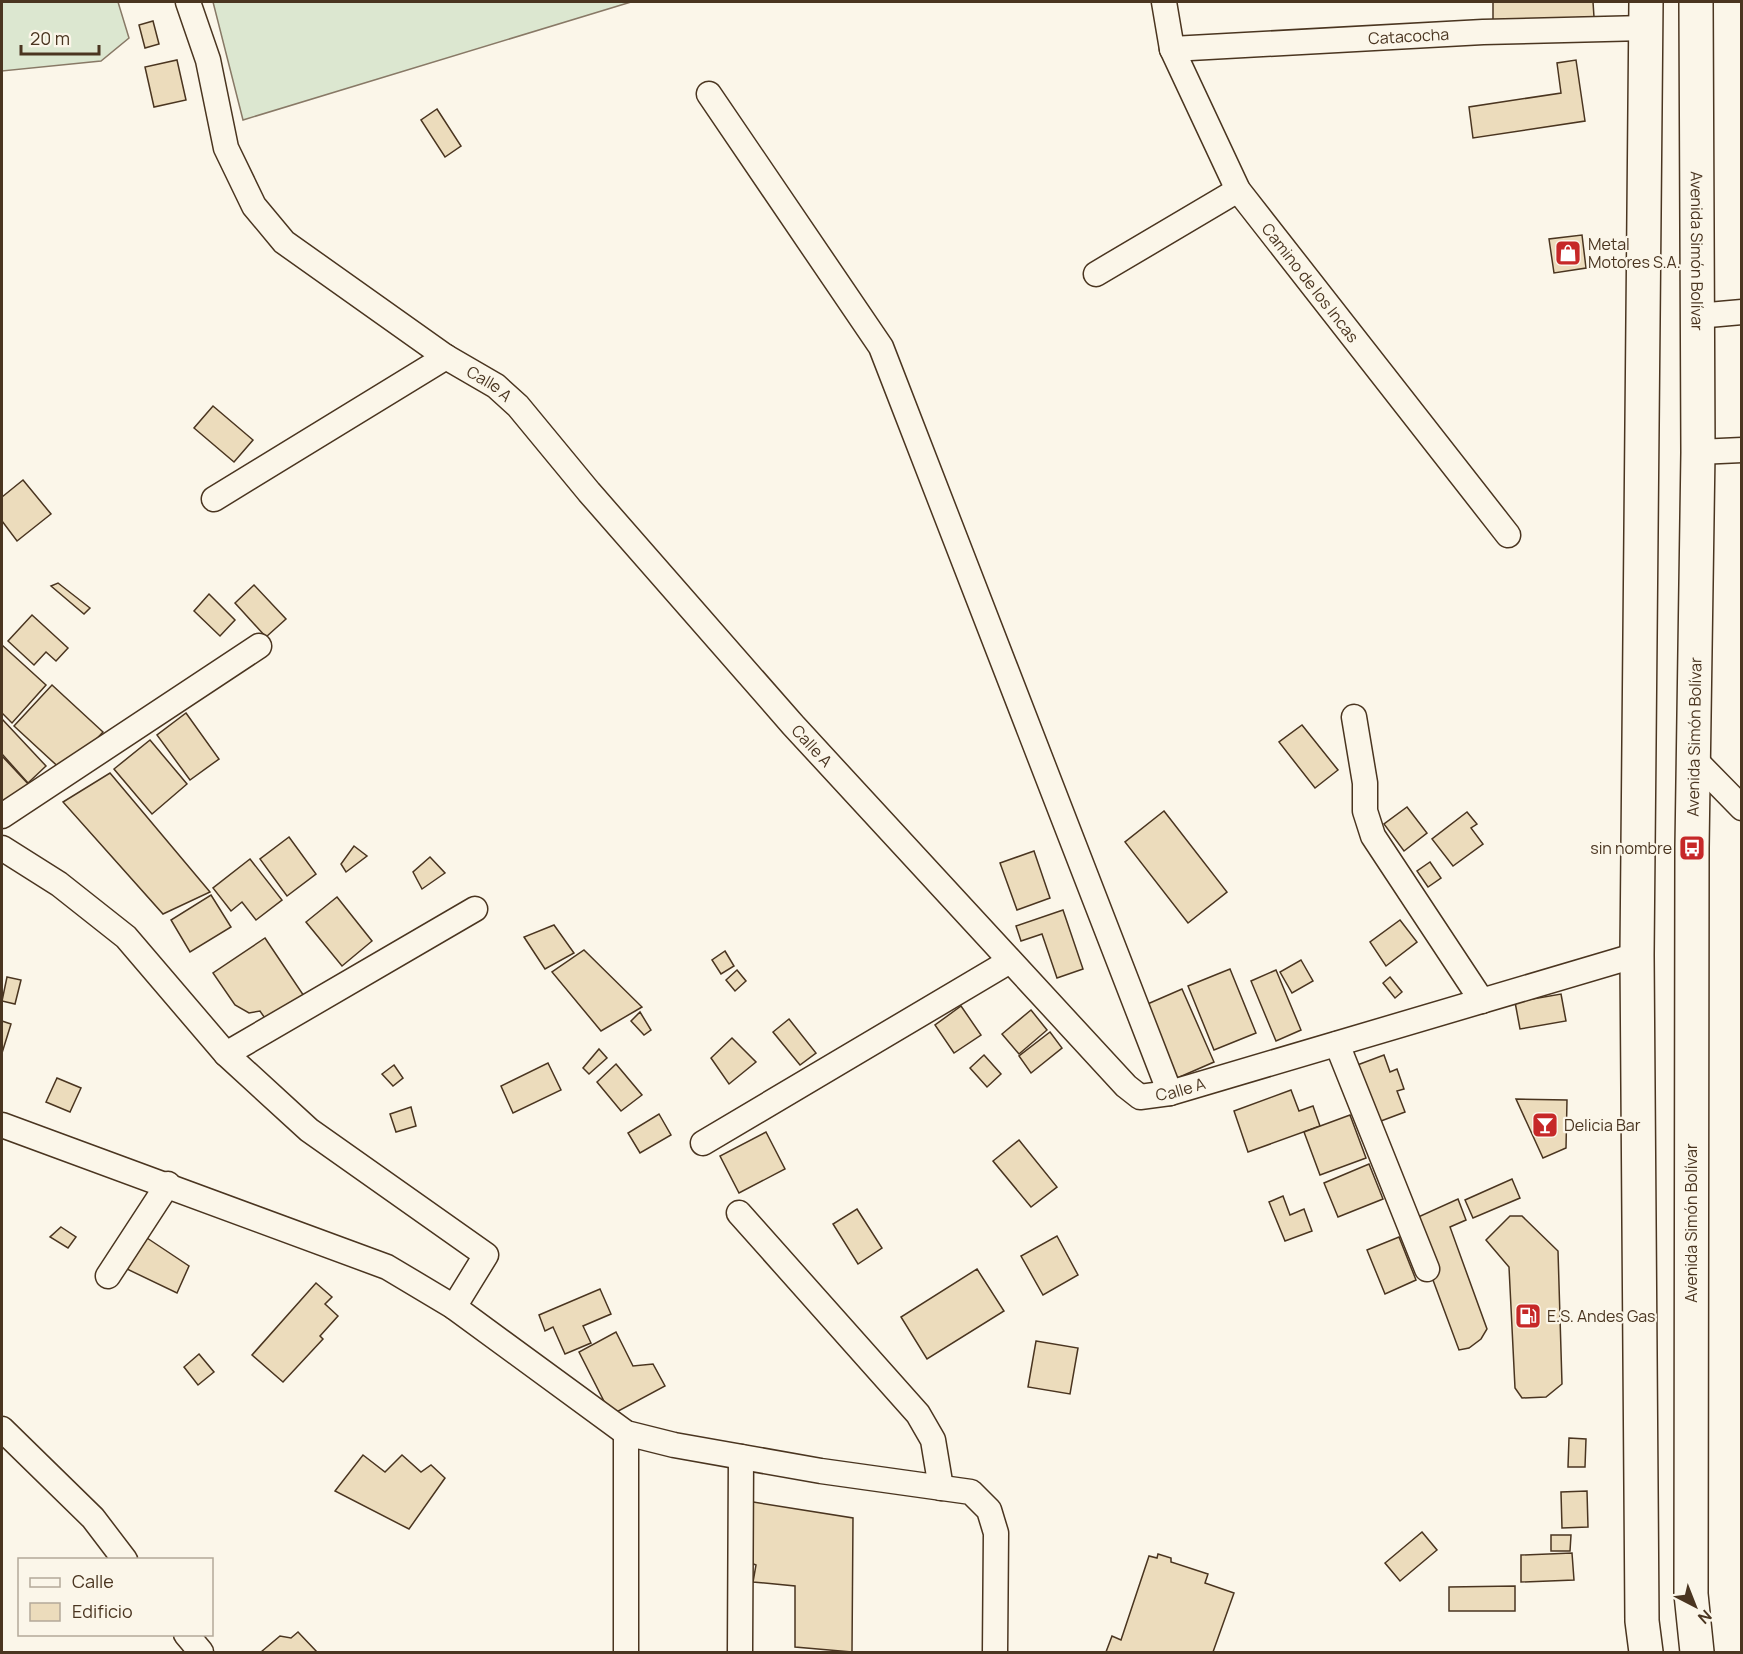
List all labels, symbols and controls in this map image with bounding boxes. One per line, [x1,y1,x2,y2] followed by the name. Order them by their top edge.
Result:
[21,18,99,56] scale bar
[1368,23,1450,49] street label: Catacocha
[30,26,70,50] text: 20 m
[1686,171,1708,331] street label: Avenida Simón Bolívar
[1257,218,1364,347] street label: Camino de los Incas
[1588,233,1681,273] place label: Metal Motores S.A.
[1553,238,1583,268] shop icon: Metal Motores S.A.
[463,360,517,406] street label: Calle A
[1682,657,1706,817] street label: Avenida Simón Bolívar
[787,720,837,772] street label: Calle A
[1677,833,1707,863] bus stop icon: sin nombre
[1590,837,1672,859] place label: sin nombre
[1154,1072,1208,1106] street label: Calle A
[1530,1110,1560,1140] bar icon: Delicia Bar
[1564,1114,1641,1136] place label: Delicia Bar
[1680,1143,1702,1303] street label: Avenida Simón Bolívar
[1513,1301,1543,1331] fuel station icon: E.S. Andes Gas
[1547,1305,1655,1327] place label: E.S. Andes Gas
[18,1558,213,1636] legend
[72,1569,114,1593] text: Calle
[1665,1576,1725,1636] north arrow
[72,1599,133,1623] text: Edificio
[1693,1605,1717,1629] text: N

